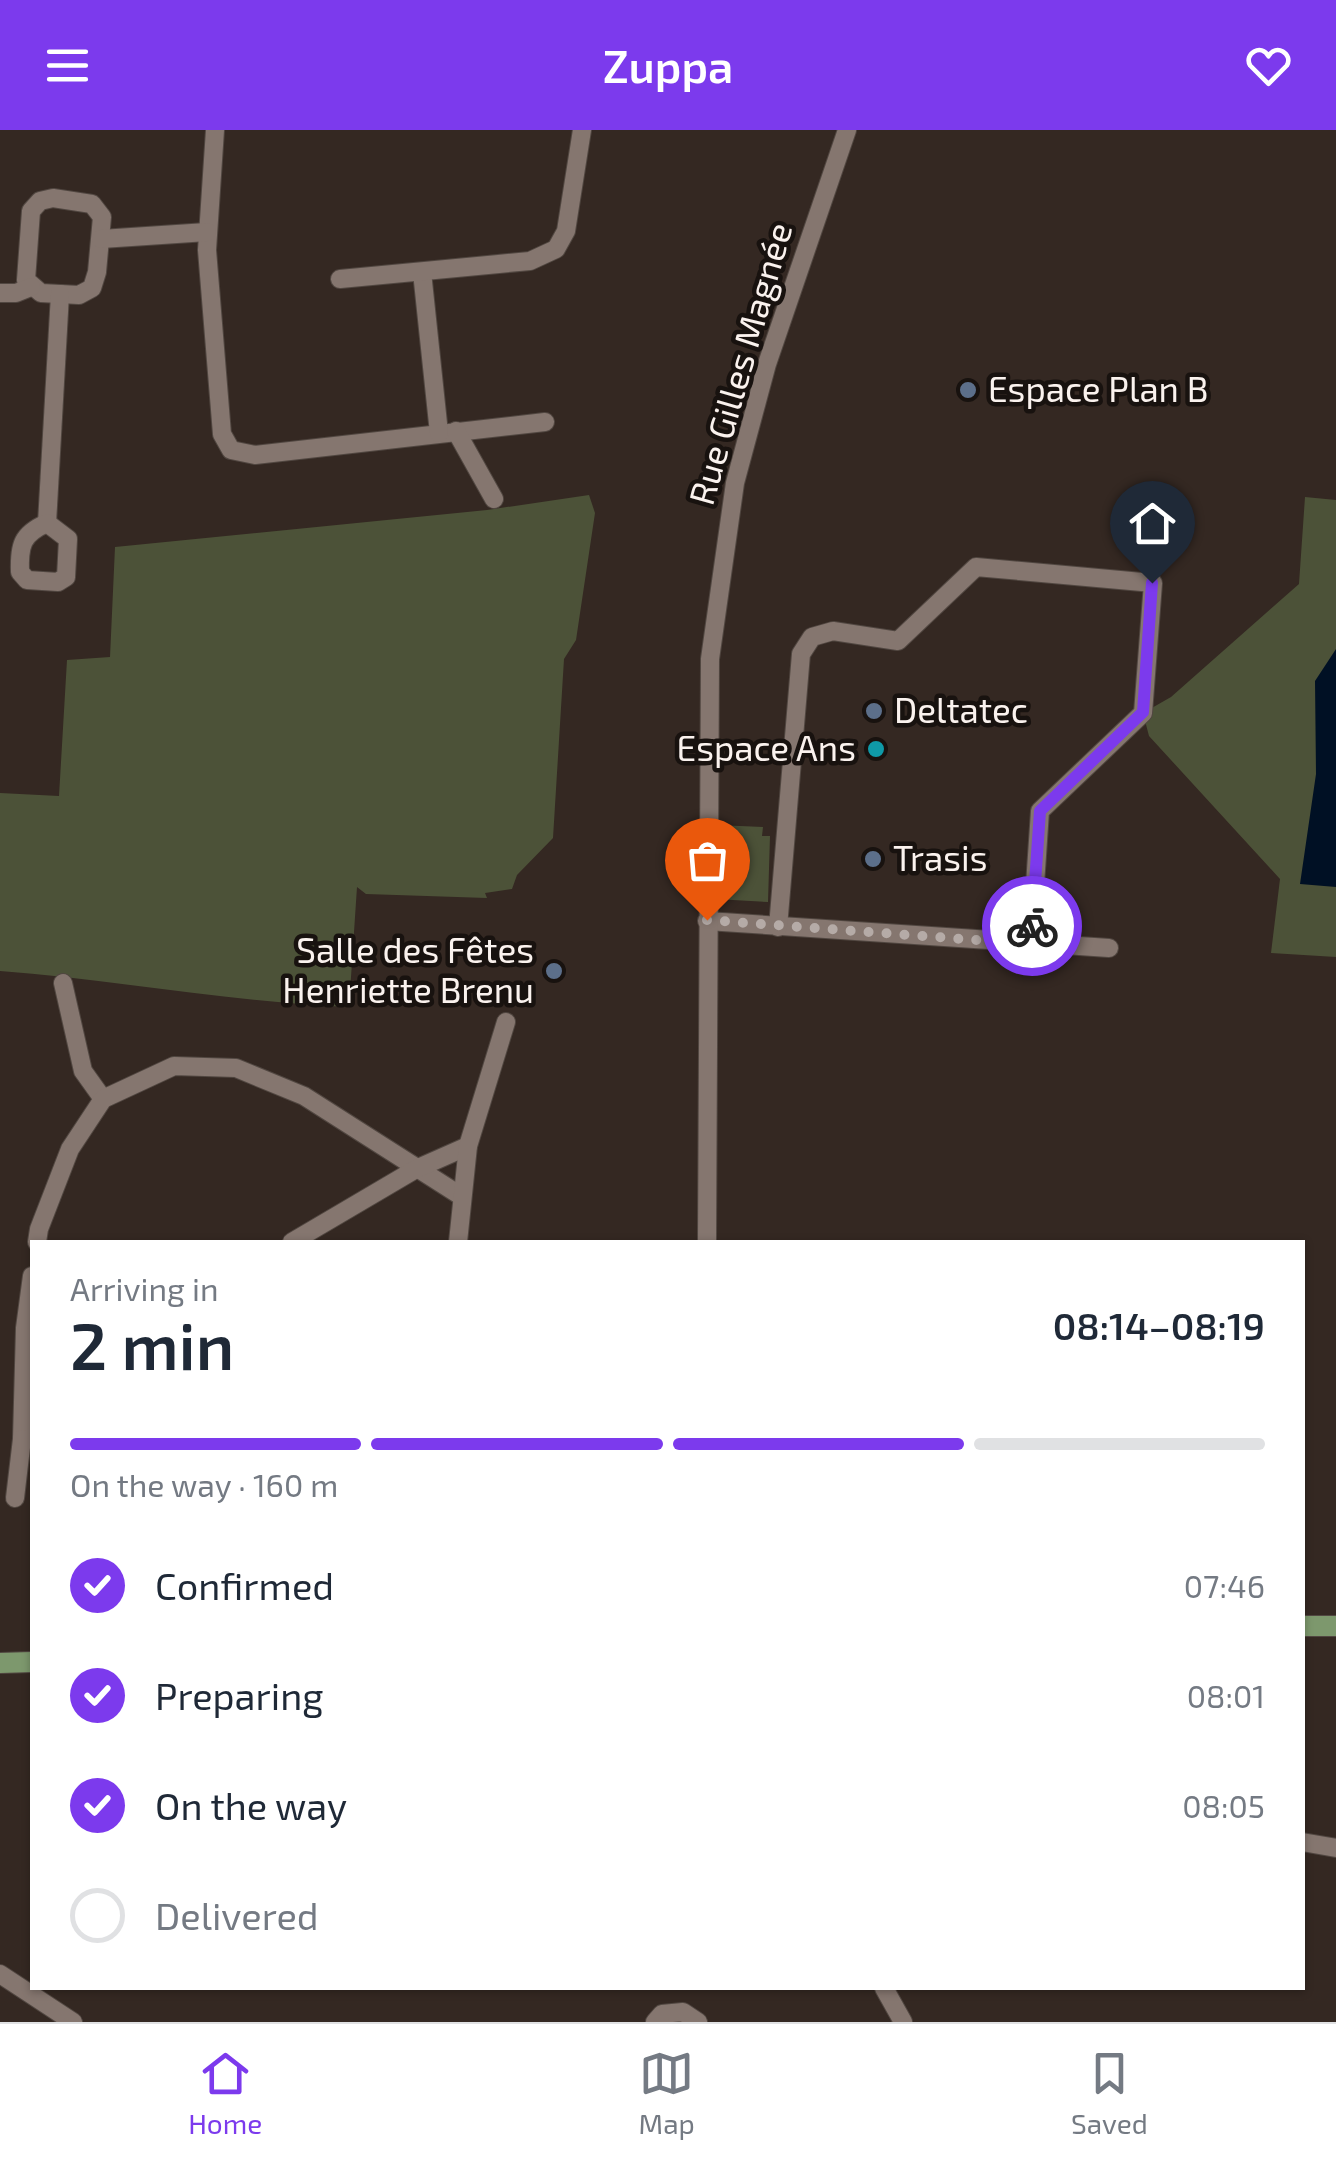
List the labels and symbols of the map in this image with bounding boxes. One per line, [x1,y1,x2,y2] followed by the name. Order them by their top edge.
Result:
[679,218,799,509] street label: Rue Gilles Magnée
[988,367,1208,409] place label: Espace Plan B
[957,379,979,401] marker: Espace Plan B
[1110,481,1195,584] pin
[894,688,1028,730] place label: Deltatec
[863,700,885,722] marker: Deltatec
[677,726,856,768] place label: Espace Ans
[865,738,887,760] marker: Espace Ans
[665,818,750,921] pin
[893,836,988,878] place label: Trasis
[862,848,884,870] marker: Trasis
[982,876,1082,976] courier
[282,928,534,1010] place label: Salle des Fêtes Henriette Brenu
[543,960,565,982] marker: Salle des Fêtes Henriette Brenu

